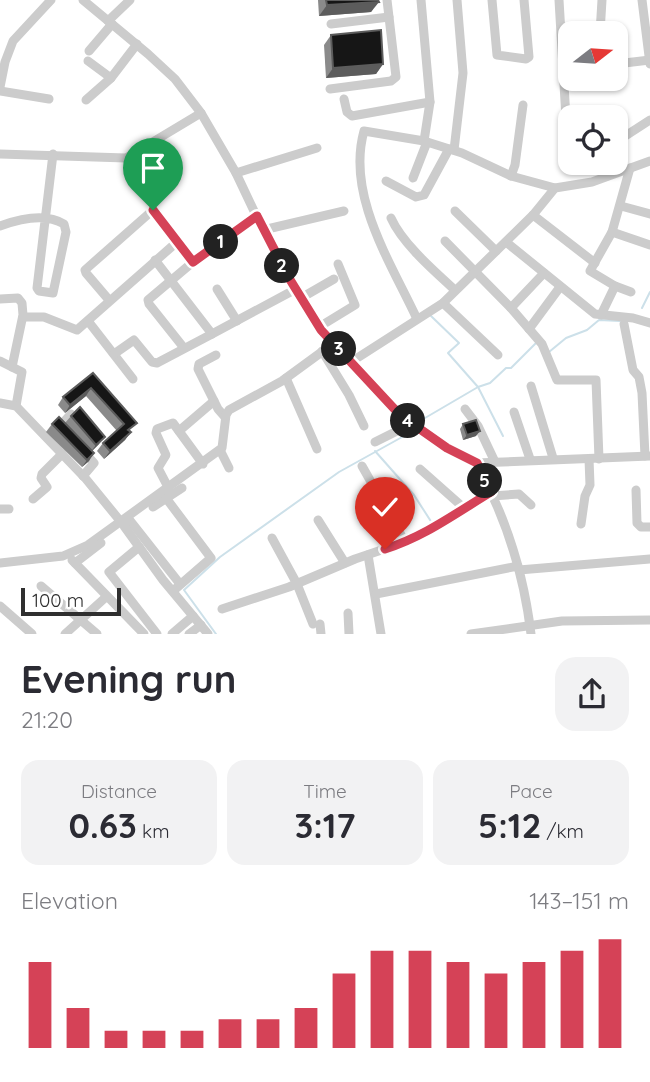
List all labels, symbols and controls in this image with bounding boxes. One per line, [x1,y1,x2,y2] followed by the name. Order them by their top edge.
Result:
[558,21,628,91] north arrow
[558,21,628,175] map controls
[558,105,628,175] button: locate
[123,138,183,210] pin
[134,149,172,187] icon: arrive
[204,224,238,260] pin: 1
[217,229,224,253] text: 1
[264,248,300,284] pin: 2
[276,253,287,277] text: 2
[322,332,356,366] pin: 3
[333,336,344,360] text: 3
[390,404,426,438] pin: 4
[402,408,413,432] text: 4
[468,463,503,498] pin: 5
[479,468,490,492] text: 5
[355,477,415,549] pin
[366,488,404,526] icon: check
[21,585,121,617] scale bar
[32,588,84,612] text: 100 m
[21,655,236,703] text: Evening run
[555,657,629,731] button: share
[21,705,73,734] text: 21:20
[81,779,157,803] text: Distance
[303,779,347,803] text: Time
[509,779,553,803] text: Pace
[68,803,137,847] text: 0.63
[294,803,356,847] text: 3:17
[478,803,541,847] text: 5:12
[137,819,170,843] text: km
[541,819,584,843] text: /km
[21,886,118,915] text: Elevation
[529,886,629,915] text: 143–151 m

